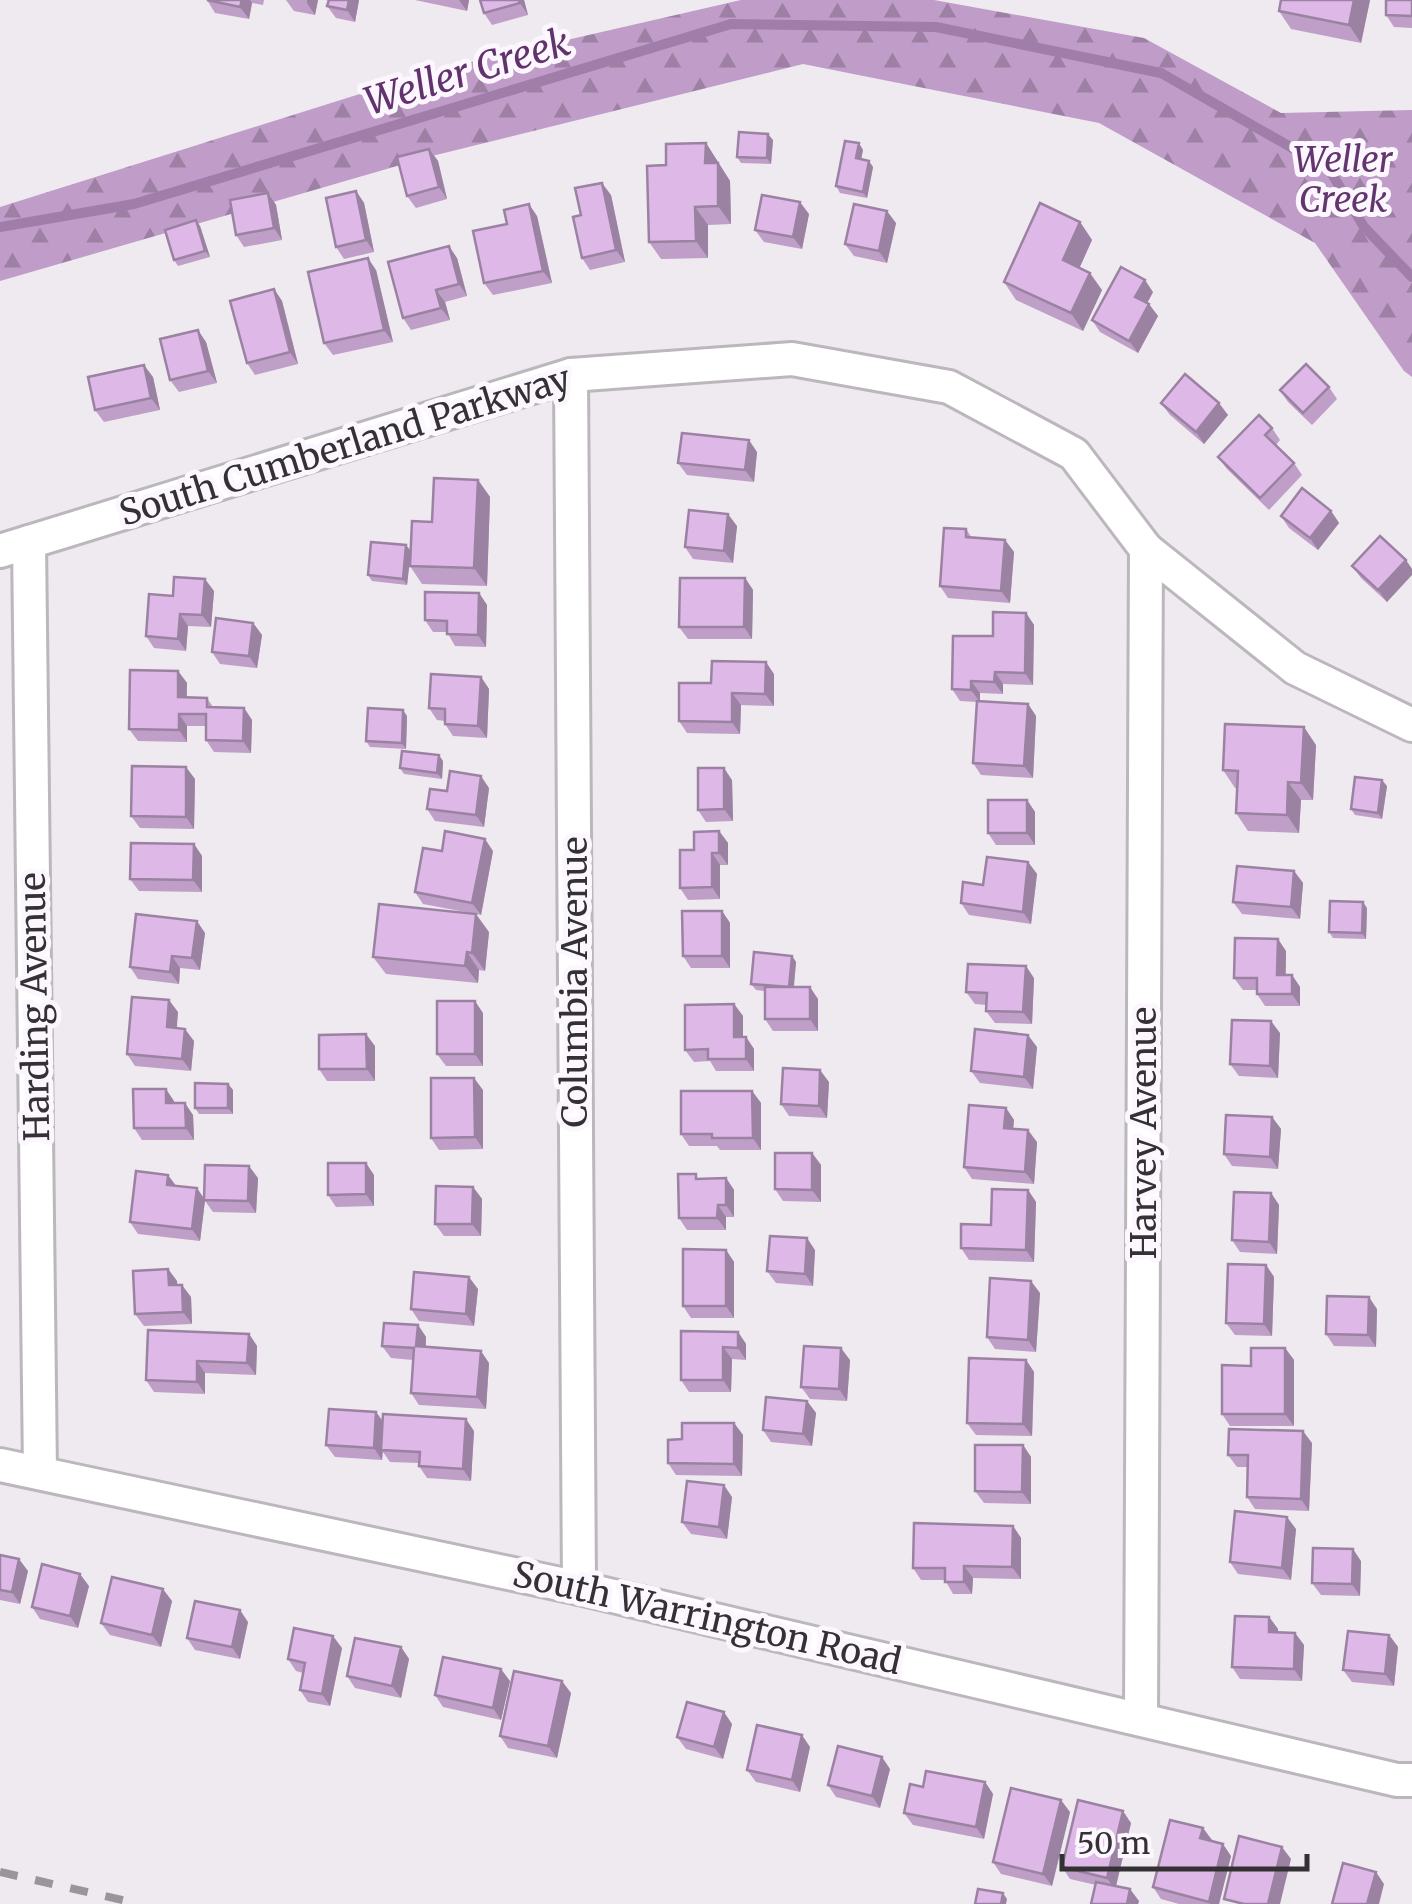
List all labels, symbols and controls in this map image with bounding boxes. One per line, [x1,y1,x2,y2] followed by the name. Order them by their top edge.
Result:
[358,18,576,125] water label: Weller Creek
[1293,138,1393,222] park label: Weller Creek
[114,356,577,536] street label: South Cumberland Parkway
[553,836,597,1128] street label: Columbia Avenue
[11,872,59,1142] street label: Harding Avenue
[1122,1007,1166,1259] street label: Harvey Avenue
[508,1552,906,1684] street label: South Warrington Road
[1062,1809,1307,1871] scale bar
[1077,1824,1150,1862] text: 50 m

